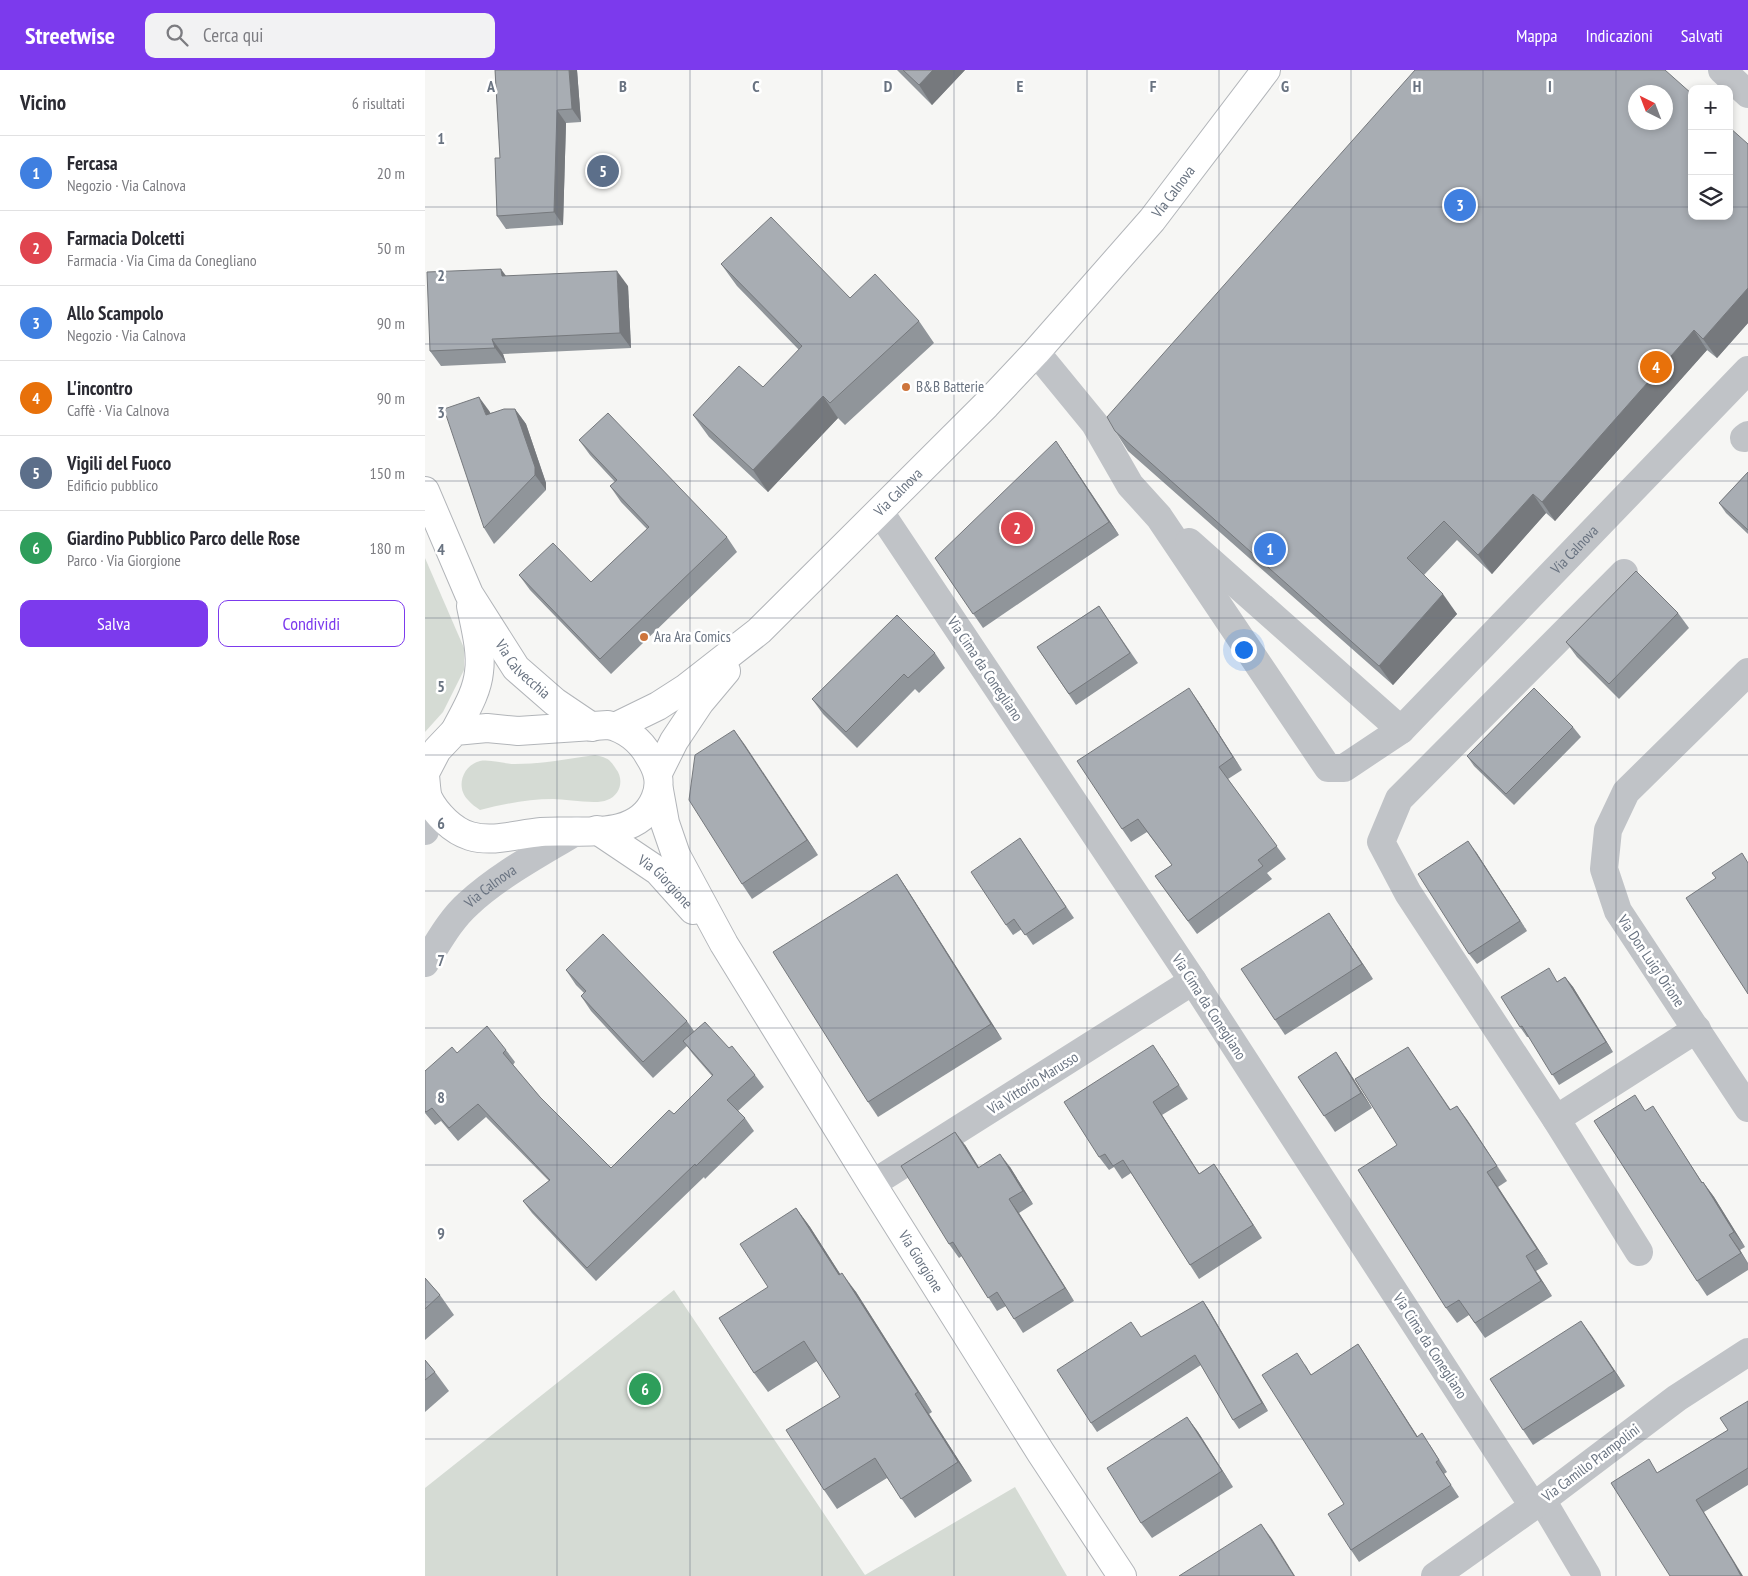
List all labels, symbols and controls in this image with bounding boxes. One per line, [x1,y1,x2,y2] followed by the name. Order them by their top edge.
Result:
[145,13,495,58] search box
[25,20,115,51] text: Streetwise
[163,21,191,49] icon: search
[203,23,263,47] text: Cerca qui
[1516,24,1557,47] text: Mappa
[1585,24,1653,47] text: Indicazioni
[1681,24,1723,47] text: Salvati
[486,76,496,96] text: A
[619,76,627,96] text: B
[752,76,760,96] text: C
[884,76,893,96] text: D
[1017,76,1024,96] text: E
[1150,76,1157,96] text: F
[1281,76,1289,96] text: G
[1413,76,1421,96] text: H
[1548,76,1552,96] text: I
[1628,85,1673,130] north arrow
[1688,85,1733,220] map controls
[1688,85,1733,130] button: +
[20,89,66,116] text: Vicino
[352,93,405,113] text: 6 risultati
[437,128,445,148] text: 1
[1688,130,1733,175] button: −
[67,151,118,175] text: Fercasa
[587,152,619,190] pin: 5
[1147,162,1199,222] street label: Via Calnova
[32,163,40,183] text: 1
[377,163,405,183] text: 20 m
[67,175,186,195] text: Negozio · Via Calnova
[1688,175,1733,220] button: layers
[1444,186,1476,224] pin: 3
[67,226,184,250] text: Farmacia Dolcetti
[32,238,40,258] text: 2
[377,238,405,258] text: 50 m
[67,250,257,270] text: Farmacia · Via Cima da Conegliano
[437,265,445,285] text: 2
[67,301,164,325] text: Allo Scampolo
[32,313,40,333] text: 3
[377,313,405,333] text: 90 m
[67,325,186,345] text: Negozio · Via Calnova
[1640,348,1672,386] pin: 4
[67,376,133,400] text: L'incontro
[916,377,984,396] place label: B&B Batterie
[900,381,912,393] marker: B&B Batterie
[32,388,40,408] text: 4
[377,388,405,408] text: 90 m
[67,400,169,420] text: Caffè · Via Calnova
[437,402,445,422] text: 3
[67,451,171,475] text: Vigili del Fuoco
[32,463,40,483] text: 5
[370,463,405,483] text: 150 m
[869,464,926,521] street label: Via Calnova
[67,475,158,495] text: Edificio pubblico
[1001,509,1033,547] pin: 2
[1546,521,1602,578] street label: Via Calnova
[67,526,300,550] text: Giardino Pubblico Parco delle Rose
[1254,530,1286,568] pin: 1
[32,538,40,558] text: 6
[370,538,405,558] text: 180 m
[437,539,445,559] text: 4
[67,550,181,570] text: Parco · Via Giorgione
[20,600,208,647] button: Salva
[218,600,405,647] button: Condividi
[943,612,1027,725] street label: Via Cima da Conegliano
[654,627,731,646] place label: Ara Ara Comics
[638,631,650,643] marker: Ara Ara Comics
[491,635,554,703] street label: Via Calvecchia
[1231,637,1257,663] your location
[437,676,445,696] text: 5
[437,813,445,833] text: 6
[634,850,697,912] street label: Via Giorgione
[459,860,520,912] street label: Via Calnova
[1613,910,1689,1010] street label: Via Don Luigi Orione
[437,950,445,970] text: 7
[1168,950,1251,1063] street label: Via Cima da Conegliano
[983,1047,1082,1119] street label: Via Vittorio Marusso
[437,1087,445,1107] text: 8
[437,1223,445,1243] text: 9
[894,1226,948,1296] street label: Via Giorgione
[1389,1289,1472,1402] street label: Via Cima da Conegliano
[629,1370,661,1408] pin: 6
[1537,1420,1643,1506] street label: Via Camillo Prampolini

